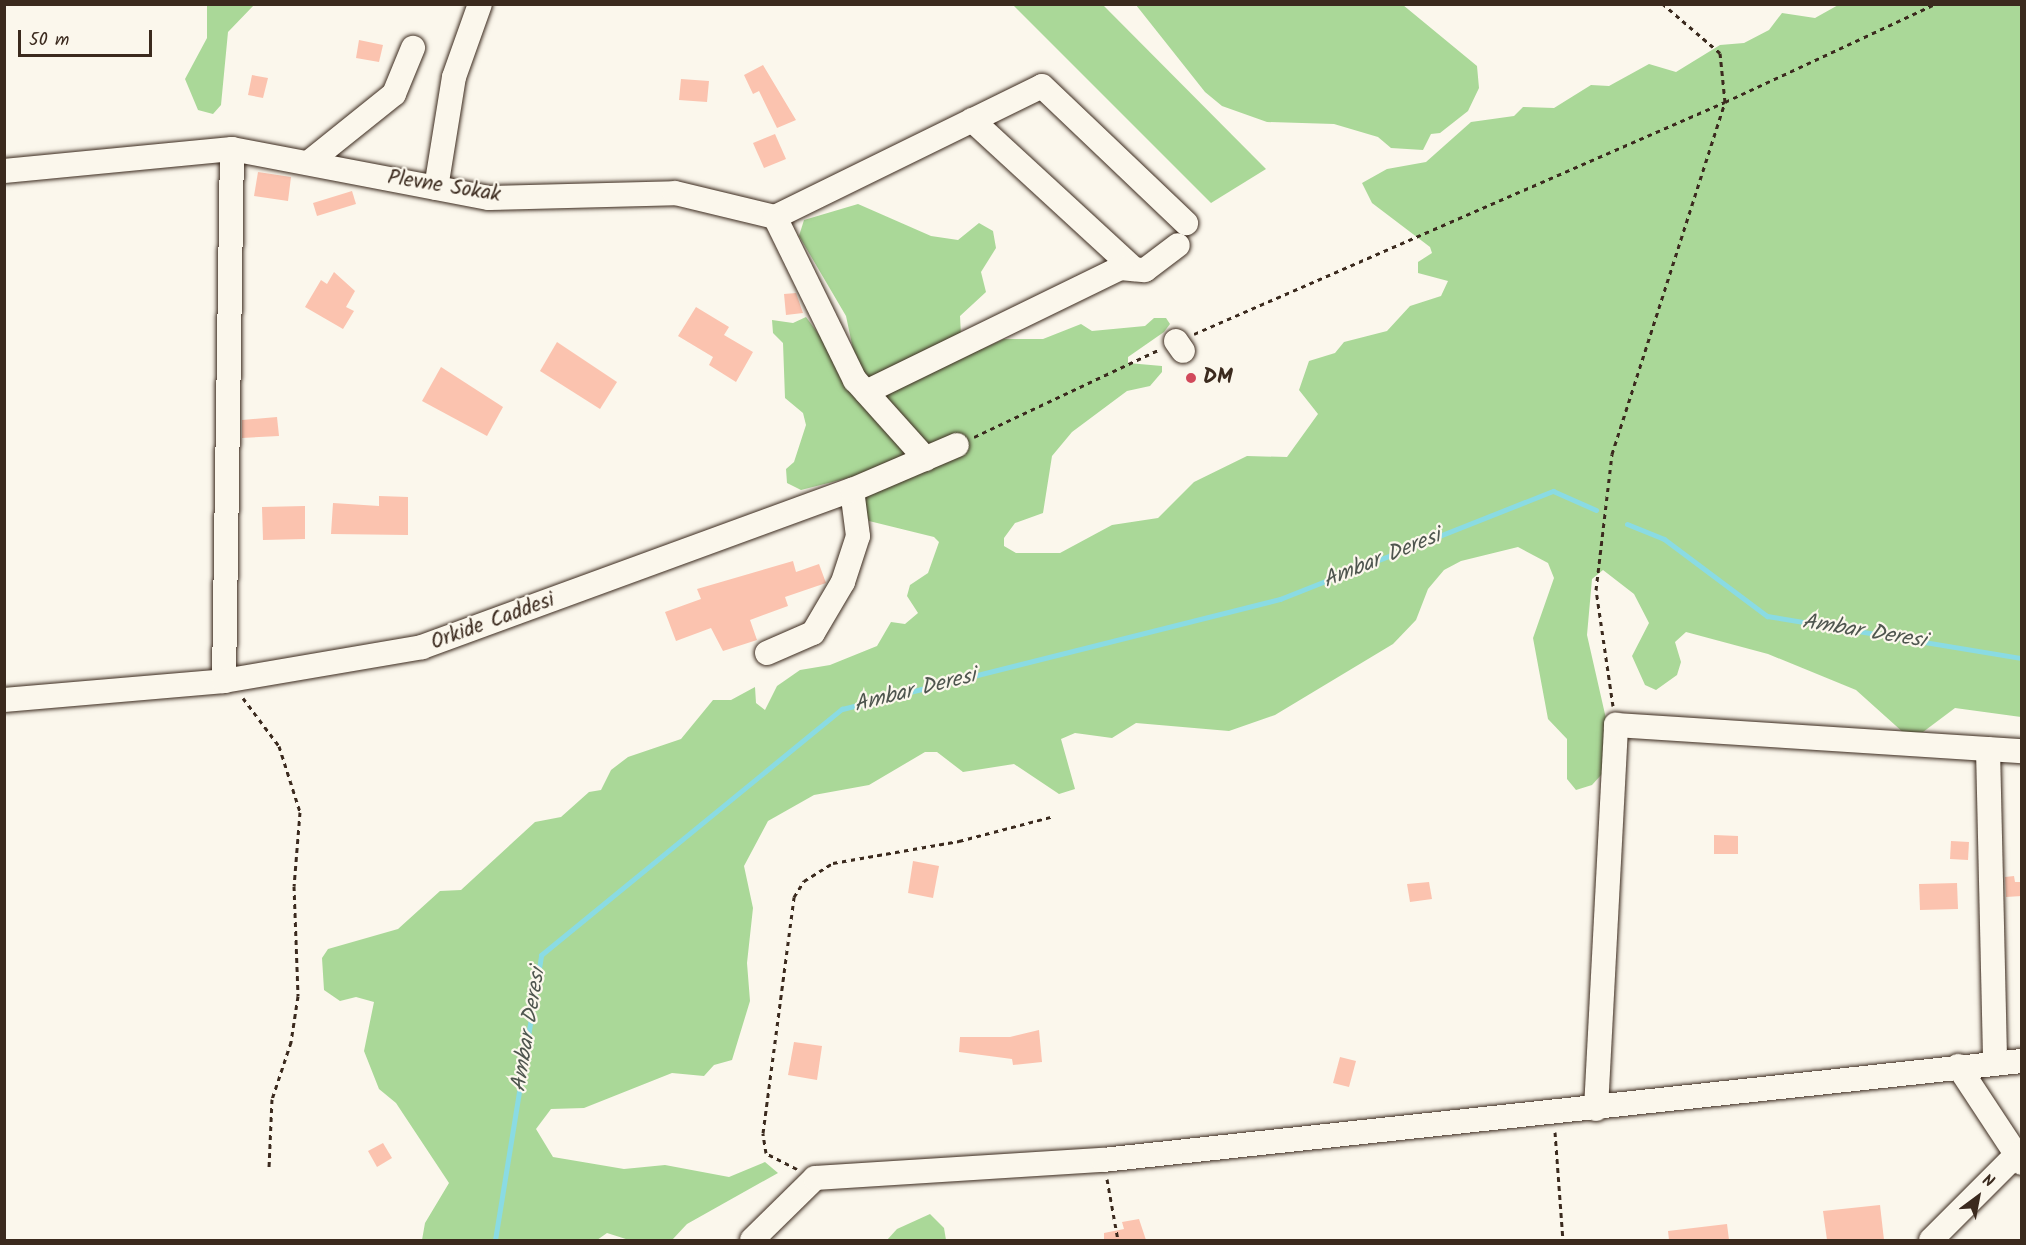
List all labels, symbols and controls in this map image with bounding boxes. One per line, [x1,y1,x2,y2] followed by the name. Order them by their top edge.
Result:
[21,18,154,56] scale bar
[29,26,69,55] text: 50 m
[386,166,502,208] street label: Plevne Sokak
[1203,365,1233,391] place label: DM
[1184,371,1198,385] marker: DM
[1319,523,1445,595] water label: Ambar Deresi
[428,588,558,656] street label: Orkide Caddesi
[1800,609,1928,655] water label: Ambar Deresi
[851,663,979,719] water label: Ambar Deresi
[506,966,552,1094] water label: Ambar Deresi
[1948,1167,2008,1227] north arrow
[1977,1168,1999,1195] text: N

